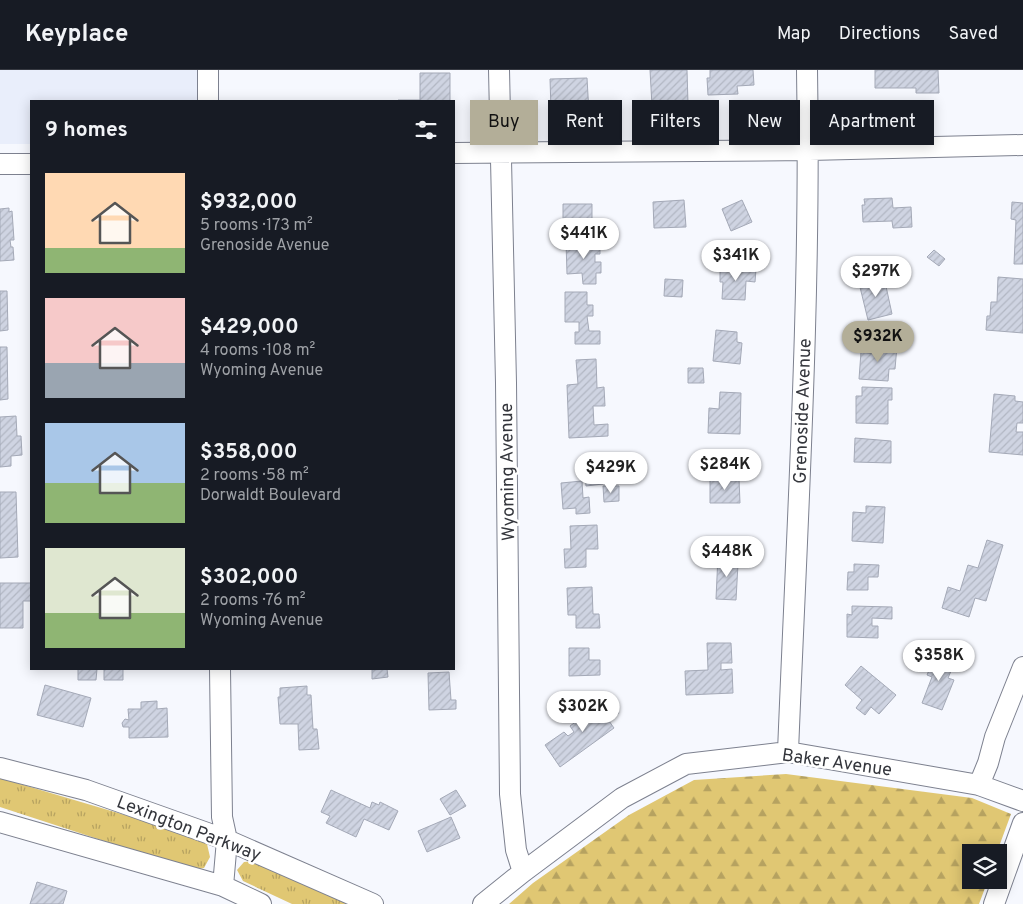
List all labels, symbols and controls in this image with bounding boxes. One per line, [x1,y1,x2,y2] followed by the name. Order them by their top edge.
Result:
[25,20,128,50] text: Keyplace
[777,23,811,46] text: Map
[839,23,921,46] text: Directions
[949,23,998,46] text: Saved
[470,100,538,145] chip: Buy
[548,100,622,145] chip: Rent
[632,100,719,145] chip: Filters
[729,100,800,145] chip: New
[810,100,934,145] chip: Apartment
[412,116,440,144] icon: filters
[45,117,128,144] text: 9 homes
[200,189,297,216] text: $932,000
[85,193,145,253] icon: home
[200,216,313,236] text: 5 rooms · 173 m²
[549,218,619,260] pin: $441K
[560,224,608,244] text: $441K
[200,236,329,256] text: Grenoside Avenue
[701,240,771,282] pin: $341K
[712,246,760,266] text: $341K
[841,256,911,298] pin: $297K
[852,262,900,282] text: $297K
[200,314,299,341] text: $429,000
[85,318,145,378] icon: home
[843,320,913,363] pin: $932K
[853,327,903,347] text: $932K
[789,338,818,484] street label: Grenoside Avenue
[200,341,315,361] text: 4 rooms · 108 m²
[200,361,323,381] text: Wyoming Avenue
[496,403,521,541] street label: Wyoming Avenue
[200,439,298,466] text: $358,000
[85,443,145,503] icon: home
[690,448,760,491] pin: $284K
[576,452,646,494] pin: $429K
[699,455,751,475] text: $284K
[586,458,636,478] text: $429K
[200,466,309,486] text: 2 rooms · 58 m²
[200,486,341,506] text: Dorwaldt Boulevard
[692,536,762,578] pin: $448K
[701,542,753,562] text: $448K
[200,564,298,591] text: $302,000
[85,568,145,628] icon: home
[200,591,306,611] text: 2 rooms · 76 m²
[200,611,323,631] text: Wyoming Avenue
[904,640,974,682] pin: $358K
[914,646,964,666] text: $358K
[548,690,618,733] pin: $302K
[558,697,608,717] text: $302K
[780,744,893,783] street label: Baker Avenue
[113,791,264,868] street label: Lexington Parkway
[962,844,1007,889] map controls
[962,844,1007,889] button: layers

